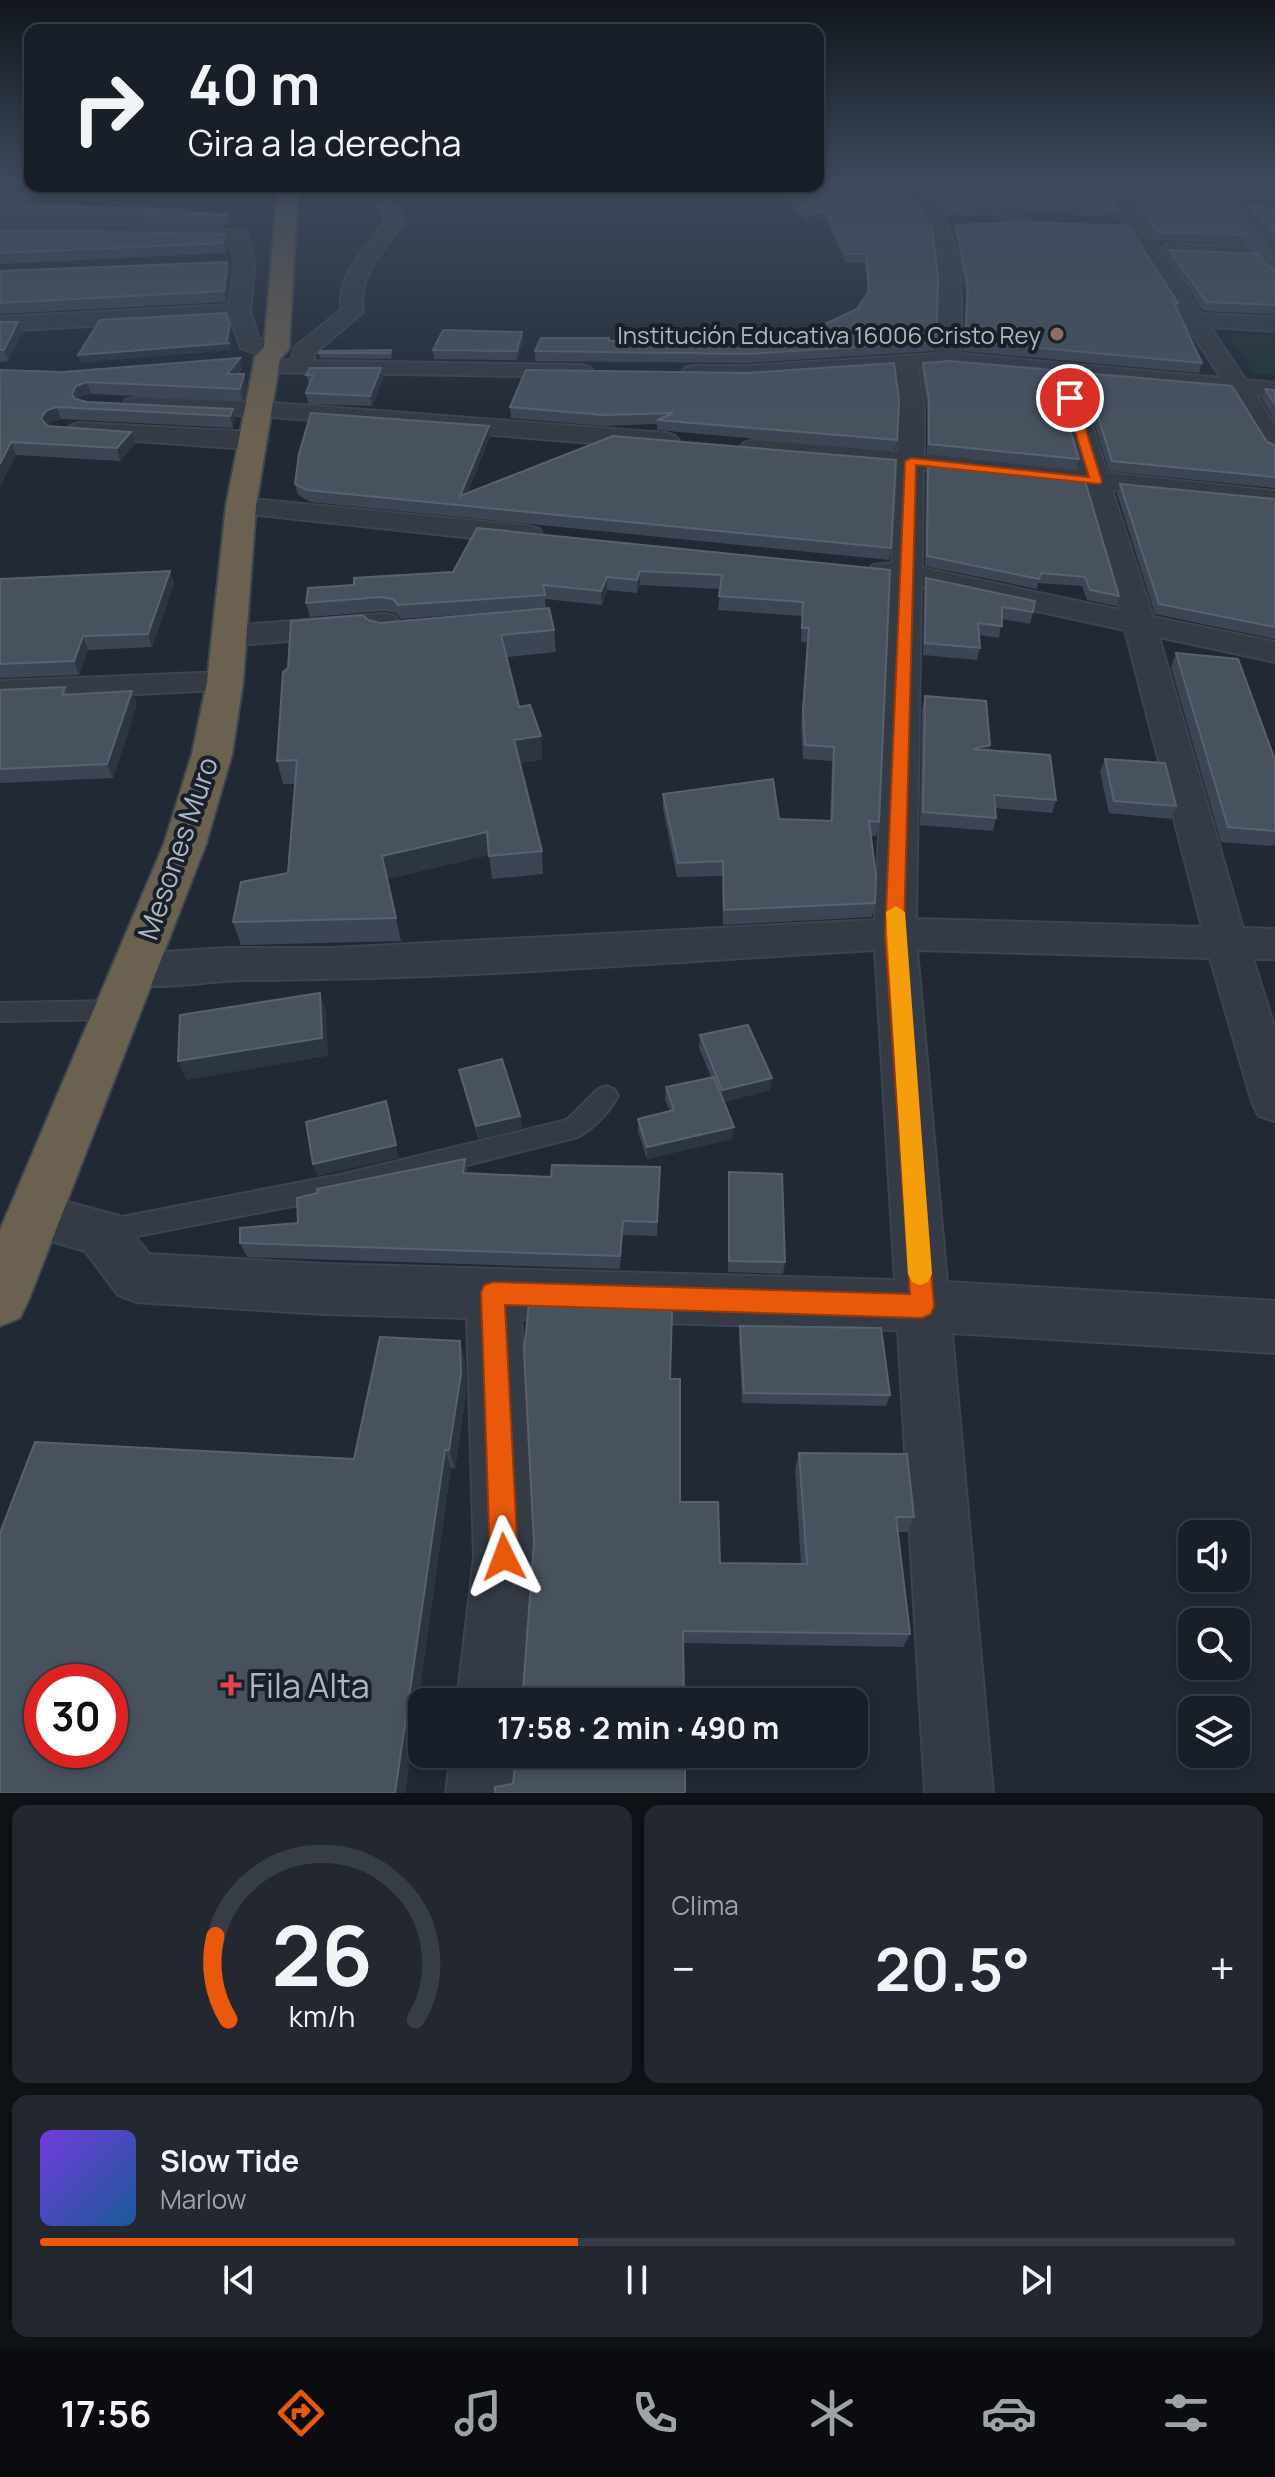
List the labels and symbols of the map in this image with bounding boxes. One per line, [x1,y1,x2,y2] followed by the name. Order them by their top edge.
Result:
[617,318,1041,351] place label: Institución Educativa 16006 Cristo Rey
[1048,325,1066,343] marker: Institución Educativa 16006 Cristo Rey
[1036,364,1104,432] pin
[128,752,226,944] street label: Mesones Muro
[462,1515,546,1599] position arrow
[249,1662,370,1708] place label: Fila Alta
[24,1664,128,1768] speed limit sign: 30
[220,1674,242,1696] marker: Fila Alta

